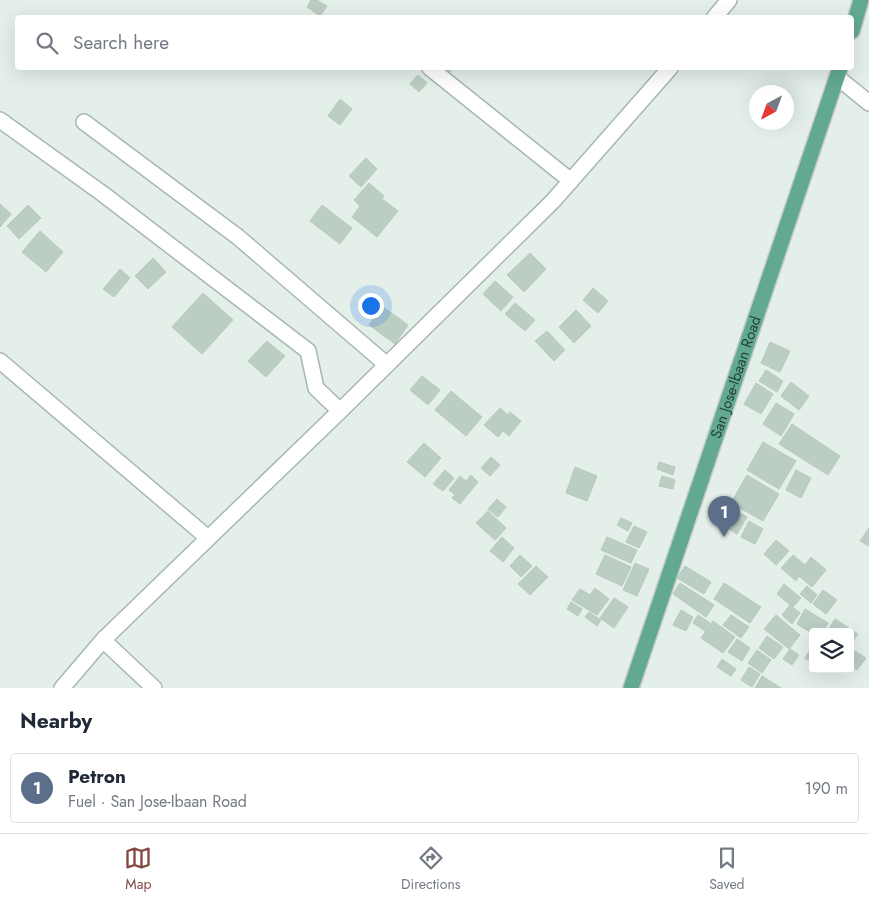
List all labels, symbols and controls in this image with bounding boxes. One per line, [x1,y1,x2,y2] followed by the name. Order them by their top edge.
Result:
[15,15,854,70] search box
[33,29,61,57] icon: search
[73,29,169,56] text: Search here
[749,85,794,130] north arrow
[358,293,384,319] your location
[705,313,767,441] street label: San Jose-Ibaan Road
[708,496,740,537] pin: 1
[809,628,854,673] map controls
[809,628,854,673] button: layers
[20,706,92,736] text: Nearby
[68,763,126,790] text: Petron
[33,777,41,800] text: 1
[805,777,848,800] text: 190 m
[68,790,247,813] text: Fuel · San Jose-Ibaan Road
[124,844,152,894] tab: Map
[401,844,460,894] tab: Directions
[709,844,745,894] tab: Saved

